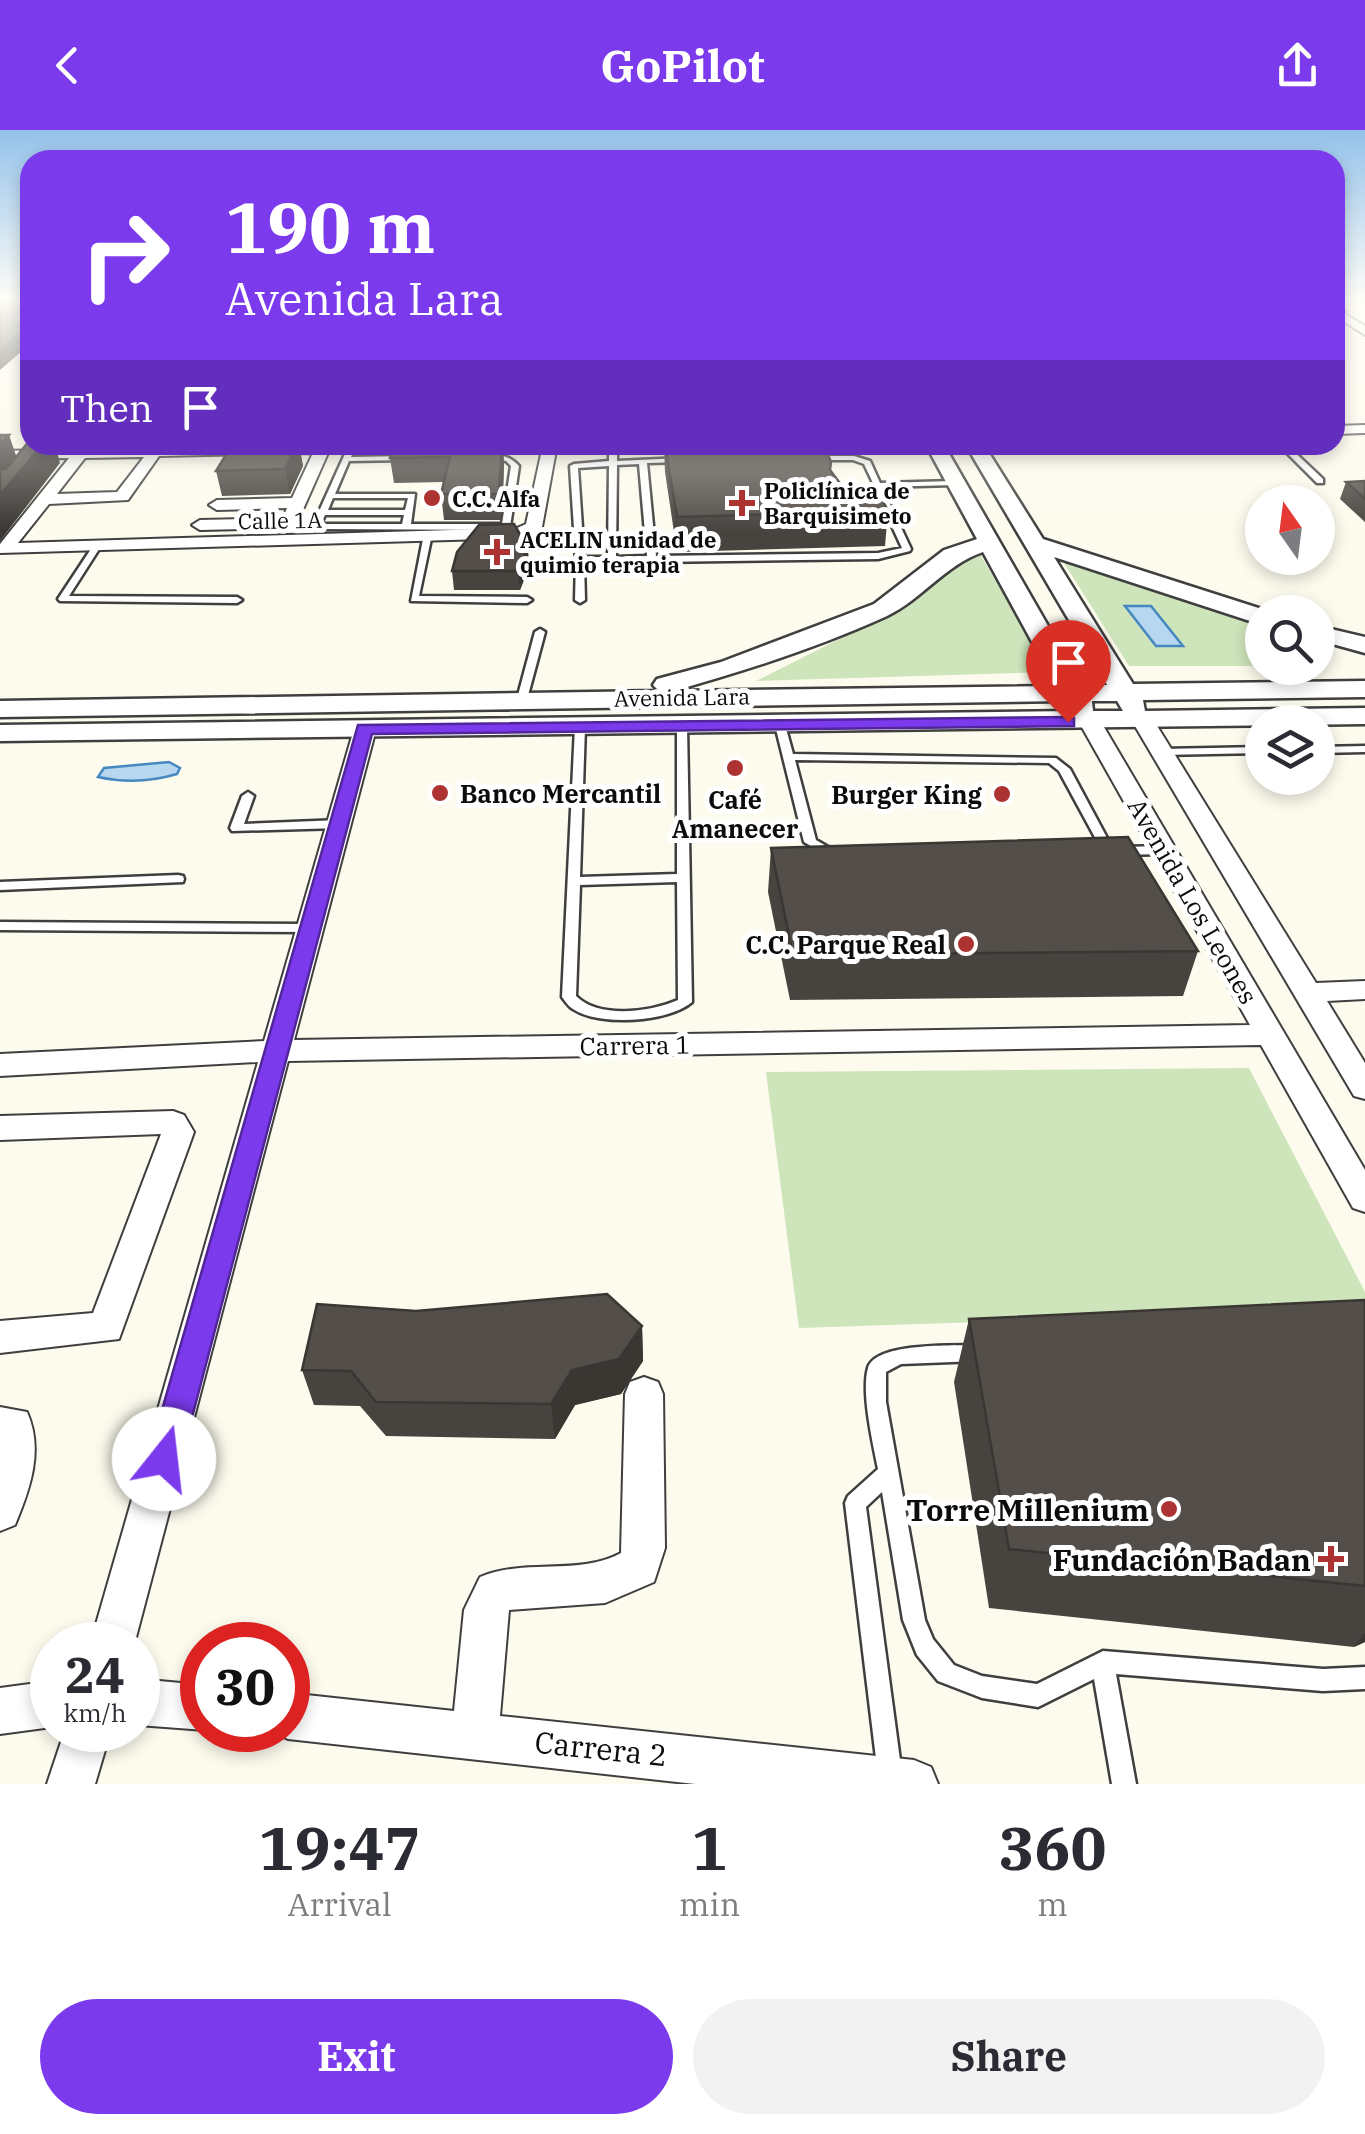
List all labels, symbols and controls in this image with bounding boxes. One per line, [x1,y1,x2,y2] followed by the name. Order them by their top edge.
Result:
[600,36,765,94] text: GoPilot
[40,38,95,93] icon: back
[1270,38,1325,93] icon: share
[225,181,435,272] text: 190 m
[60,190,190,320] icon: right
[225,269,504,327] text: Avenida Lara
[173,380,228,435] icon: arrive
[60,383,153,432] text: Then
[764,476,912,530] place label: Policlínica de Barquisimeto
[452,484,540,513] place label: C.C. Alfa
[1245,485,1335,575] north arrow
[1245,485,1335,795] map controls
[421,487,443,509] marker: C.C. Alfa
[729,490,755,516] marker: Policlínica de Barquisimeto
[238,505,322,535] street label: Calle 1A
[520,525,716,579] place label: ACELIN unidad de quimio terapia
[484,539,510,565] marker: ACELIN unidad de quimio terapia
[1245,595,1335,685] button: search
[1026,620,1111,723] pin
[1041,635,1096,690] icon: arrive
[614,681,750,713] street label: Avenida Lara
[1245,705,1335,795] button: layers
[724,757,746,779] marker: Café Amanecer
[460,777,661,810] place label: Banco Mercantil
[831,778,982,811] place label: Burger King
[429,782,451,804] marker: Banco Mercantil
[672,783,799,845] place label: Café Amanecer
[991,783,1013,805] marker: Burger King
[1121,792,1265,1010] street label: Avenida Los Leones
[745,928,946,961] place label: C.C. Parque Real
[955,933,977,955] marker: C.C. Parque Real
[579,1028,691,1062] street label: Carrera 1
[112,1407,216,1511] position arrow
[906,1490,1149,1529] place label: Torre Millenium
[1158,1498,1180,1520] marker: Torre Millenium
[1053,1540,1311,1579] place label: Fundación Badan
[1320,1548,1342,1570] marker: Fundación Badan
[180,1622,310,1752] speed limit sign: 30
[65,1642,125,1707] text: 24
[63,1696,127,1729] text: km/h
[533,1722,669,1774] street label: Carrera 2
[258,1808,421,1887] text: 19:47
[692,1808,728,1887] text: 1
[999,1808,1107,1887] text: 360
[287,1883,392,1925] text: Arrival
[679,1883,740,1925] text: min
[1037,1883,1068,1925] text: m
[40,1999,673,2114] button: Exit
[693,1999,1325,2114] button: Share

